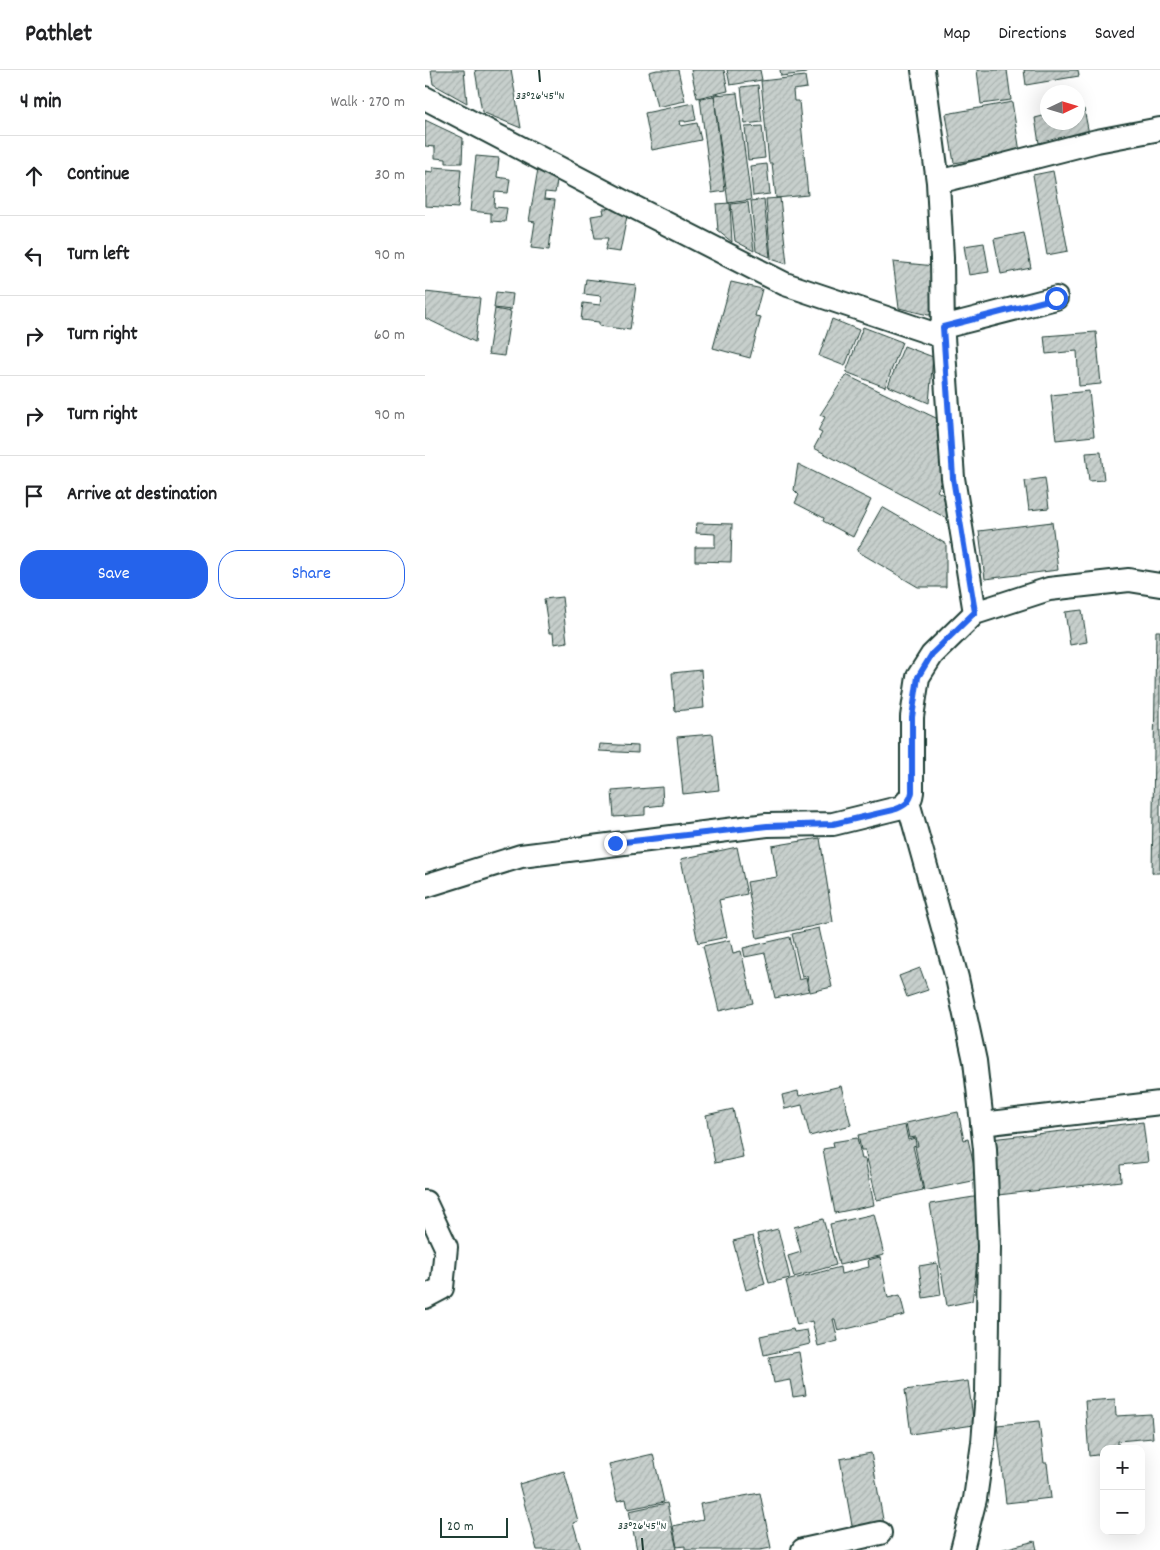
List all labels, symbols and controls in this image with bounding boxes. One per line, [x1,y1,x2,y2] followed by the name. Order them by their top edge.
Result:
[25,18,92,52] text: Pathlet
[943,22,970,47] text: Map
[998,22,1067,47] text: Directions
[1095,22,1135,47] text: Saved
[1040,85,1085,130] north arrow
[20,88,62,118] text: 4 min
[516,88,564,105] text: 33°26'45"N
[330,91,405,114] text: Walk · 270 m
[20,162,48,190] icon: ahead
[67,162,129,189] text: Continue
[375,164,405,187] text: 30 m
[20,242,48,270] icon: left
[67,242,130,269] text: Turn left
[374,244,405,267] text: 90 m
[1045,287,1068,310] route start
[20,322,48,350] icon: right
[67,322,138,349] text: Turn right
[374,324,405,347] text: 60 m
[20,402,48,430] icon: right
[67,402,138,429] text: Turn right
[374,404,405,427] text: 90 m
[20,482,48,510] icon: arrive
[67,482,217,509] text: Arrive at destination
[20,550,208,599] button: Save
[218,550,405,599] button: Share
[604,832,627,855] route end
[1100,1445,1145,1535] map controls
[1100,1445,1145,1490] button: +
[1100,1490,1145,1535] button: −
[440,1515,507,1538] scale bar
[447,1517,474,1537] text: 20 m
[618,1518,666,1535] text: 33°26'45"N

